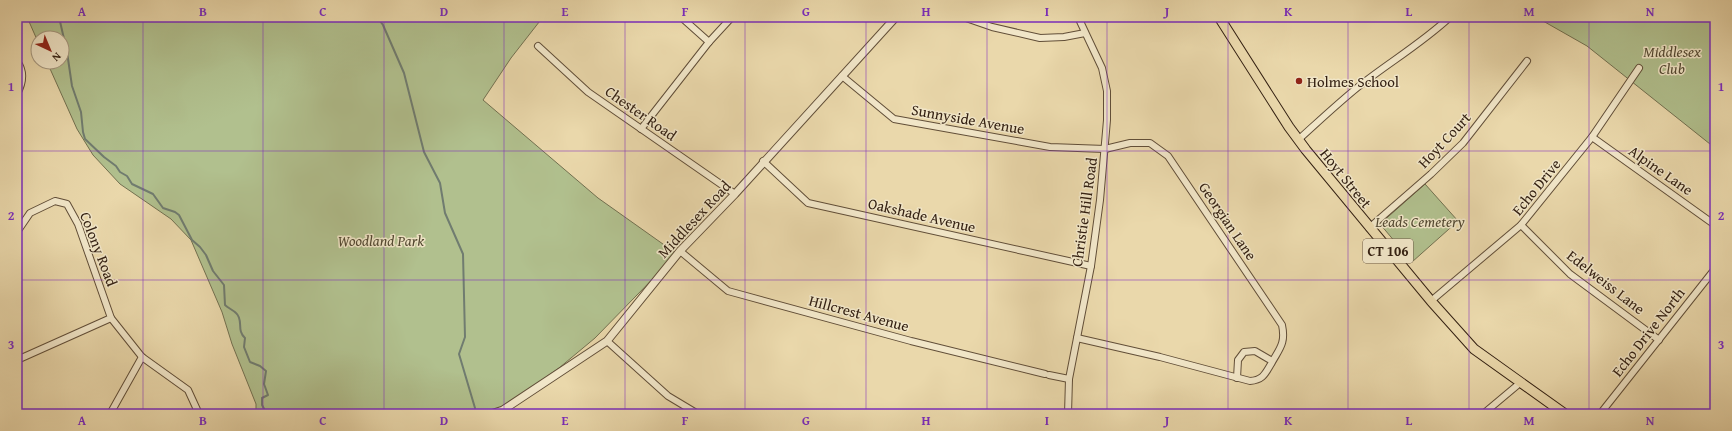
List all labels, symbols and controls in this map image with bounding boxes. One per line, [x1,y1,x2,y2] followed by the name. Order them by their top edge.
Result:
[78,2,87,21] text: A
[199,2,207,21] text: B
[319,2,327,21] text: C
[440,2,448,21] text: D
[562,2,569,21] text: E
[682,2,689,21] text: F
[802,2,810,21] text: G
[921,2,931,21] text: H
[1045,2,1049,21] text: I
[1163,2,1170,21] text: J
[1284,2,1293,21] text: K
[1406,2,1413,21] text: L
[1523,2,1535,21] text: M
[1646,2,1655,21] text: N
[30,30,70,70] north arrow
[1643,41,1701,79] park label: Middlesex Club
[48,49,65,66] text: N
[1307,71,1399,92] place label: Holmes School
[1294,76,1304,86] marker: Holmes School
[8,77,14,96] text: 1
[1718,77,1724,96] text: 1
[601,81,681,145] street label: Chester Road
[910,99,1026,139] street label: Sunnyside Avenue
[1413,107,1476,172] street label: Hoyt Court
[1625,140,1697,200] street label: Alpine Lane
[1315,144,1377,213] street label: Hoyt Street
[1507,154,1565,220] street label: Echo Drive
[1066,156,1102,268] street label: Christie Hill Road
[653,176,735,262] street label: Middlesex Road
[1194,178,1262,264] street label: Georgian Lane
[866,192,978,238] street label: Oakshade Avenue
[8,206,15,225] text: 2
[1718,206,1725,225] text: 2
[75,209,123,289] street label: Colony Road
[1374,211,1465,232] park label: Leads Cemetery
[338,230,424,251] park label: Woodland Park
[1363,239,1413,263] road number: CT 106
[1563,245,1649,319] street label: Edelweiss Lane
[1607,283,1690,381] street label: Echo Drive North
[807,290,911,336] street label: Hillcrest Avenue
[8,335,14,354] text: 3
[1718,335,1724,354] text: 3
[78,411,87,430] text: A
[199,411,207,430] text: B
[319,411,327,430] text: C
[440,411,448,430] text: D
[562,411,569,430] text: E
[682,411,689,430] text: F
[802,411,810,430] text: G
[921,411,931,430] text: H
[1045,411,1049,430] text: I
[1163,411,1170,430] text: J
[1284,411,1293,430] text: K
[1406,411,1413,430] text: L
[1523,411,1535,430] text: M
[1646,411,1655,430] text: N

